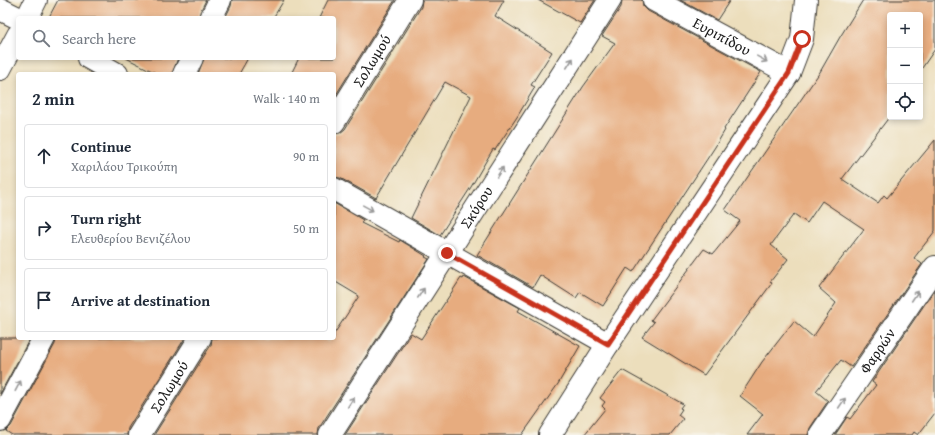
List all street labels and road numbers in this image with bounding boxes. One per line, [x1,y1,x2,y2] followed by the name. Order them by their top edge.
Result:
[689,12,755,61] street label: Ευριπίδου
[347,30,396,91] street label: Σολωμού
[455,182,498,232] street label: Σκύρου
[854,323,900,378] street label: Φαρρών
[145,356,193,417] street label: Σολωμού

